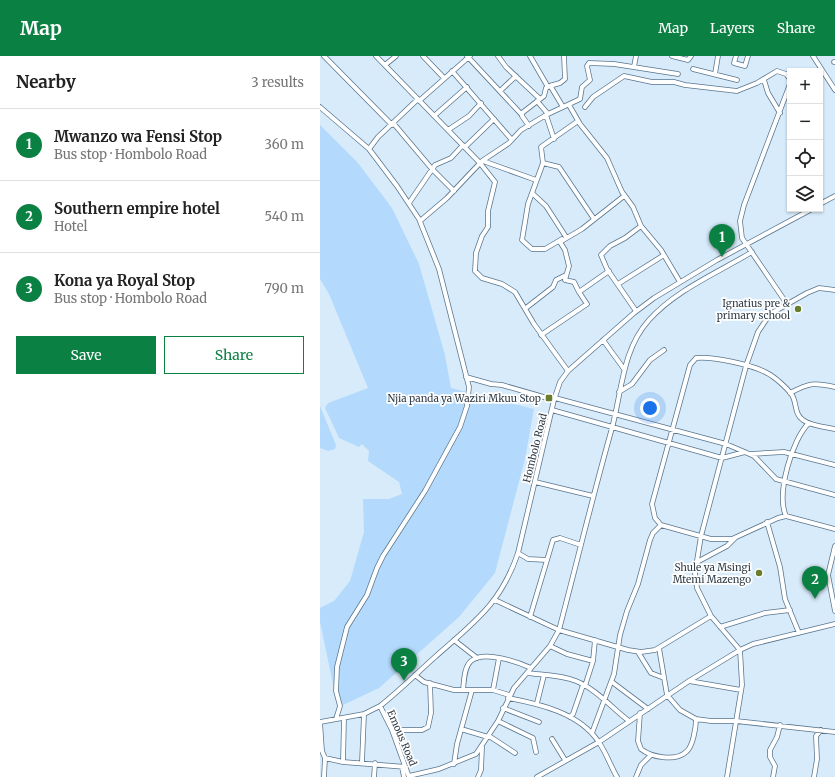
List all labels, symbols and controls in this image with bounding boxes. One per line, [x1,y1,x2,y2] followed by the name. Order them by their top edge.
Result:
[20,16,62,40] text: Map
[658,19,688,37] text: Map
[710,19,755,37] text: Layers
[777,19,815,37] text: Share
[787,68,823,212] map controls
[787,68,823,104] button: +
[16,71,76,93] text: Nearby
[251,74,304,91] text: 3 results
[787,104,823,140] button: −
[54,127,222,146] text: Mwanzo wa Fensi Stop
[26,136,32,153] text: 1
[265,136,304,153] text: 360 m
[787,140,823,176] button: locate
[54,146,207,163] text: Bus stop · Hombolo Road
[787,176,823,212] button: layers
[54,199,220,218] text: Southern empire hotel
[25,208,33,225] text: 2
[264,208,304,225] text: 540 m
[54,218,87,235] text: Hotel
[709,224,735,257] pin: 1
[54,271,195,290] text: Kona ya Royal Stop
[25,280,33,297] text: 3
[265,280,304,297] text: 790 m
[54,290,207,307] text: Bus stop · Hombolo Road
[717,297,790,322] place label: Ignatius pre & primary school
[793,304,803,314] marker: Ignatius pre & primary school
[16,336,156,374] button: Save
[164,336,304,374] button: Share
[388,392,541,405] place label: Njia panda ya Waziri Mkuu Stop
[544,393,554,403] marker: Njia panda ya Waziri Mkuu Stop
[640,398,660,418] your location
[520,412,550,484] street label: Hombolo Road
[673,561,751,586] place label: Shule ya Msingi Mtemi Mazengo
[802,566,828,599] pin: 2
[754,568,764,578] marker: Shule ya Msingi Mtemi Mazengo
[391,648,417,681] pin: 3
[384,708,420,768] street label: Emous Road

